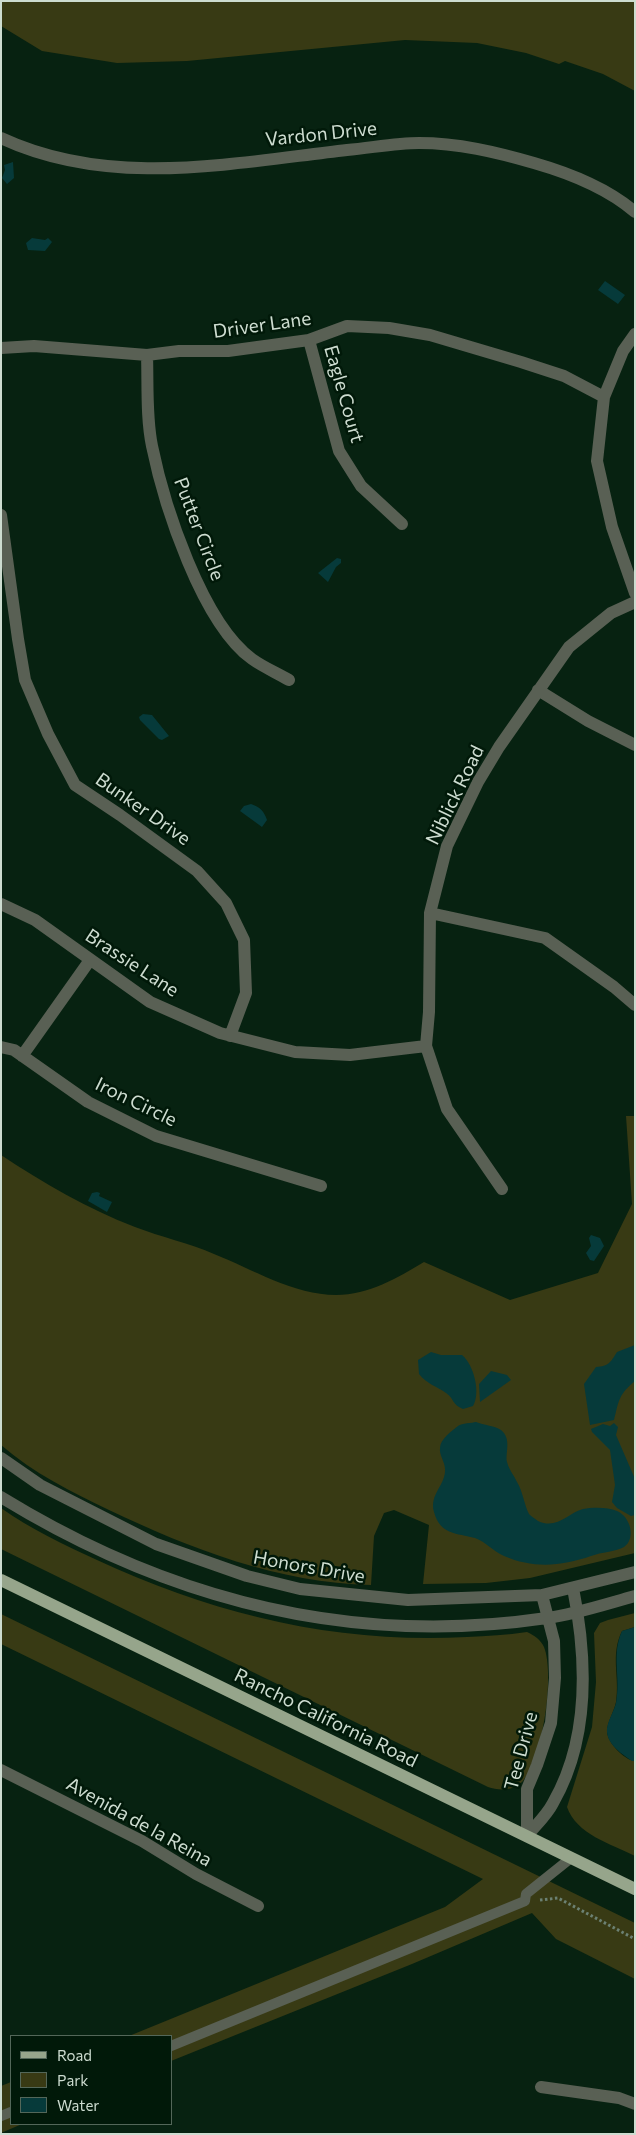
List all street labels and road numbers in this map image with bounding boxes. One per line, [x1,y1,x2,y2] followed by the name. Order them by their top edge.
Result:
[264,117,378,151] street label: Vardon Drive
[211,307,313,343] street label: Driver Lane
[319,343,369,445] street label: Eagle Court
[169,474,229,584] street label: Putter Circle
[421,742,489,848] street label: Niblick Road
[91,768,195,850] street label: Bunker Drive
[81,924,183,1002] street label: Brassie Lane
[92,1072,180,1132] street label: Iron Circle
[251,1546,367,1588] street label: Honors Drive
[231,1664,421,1772] street label: Rancho California Road
[500,1709,542,1793] street label: Tee Drive
[62,1773,216,1871] street label: Avenida de la Reina

